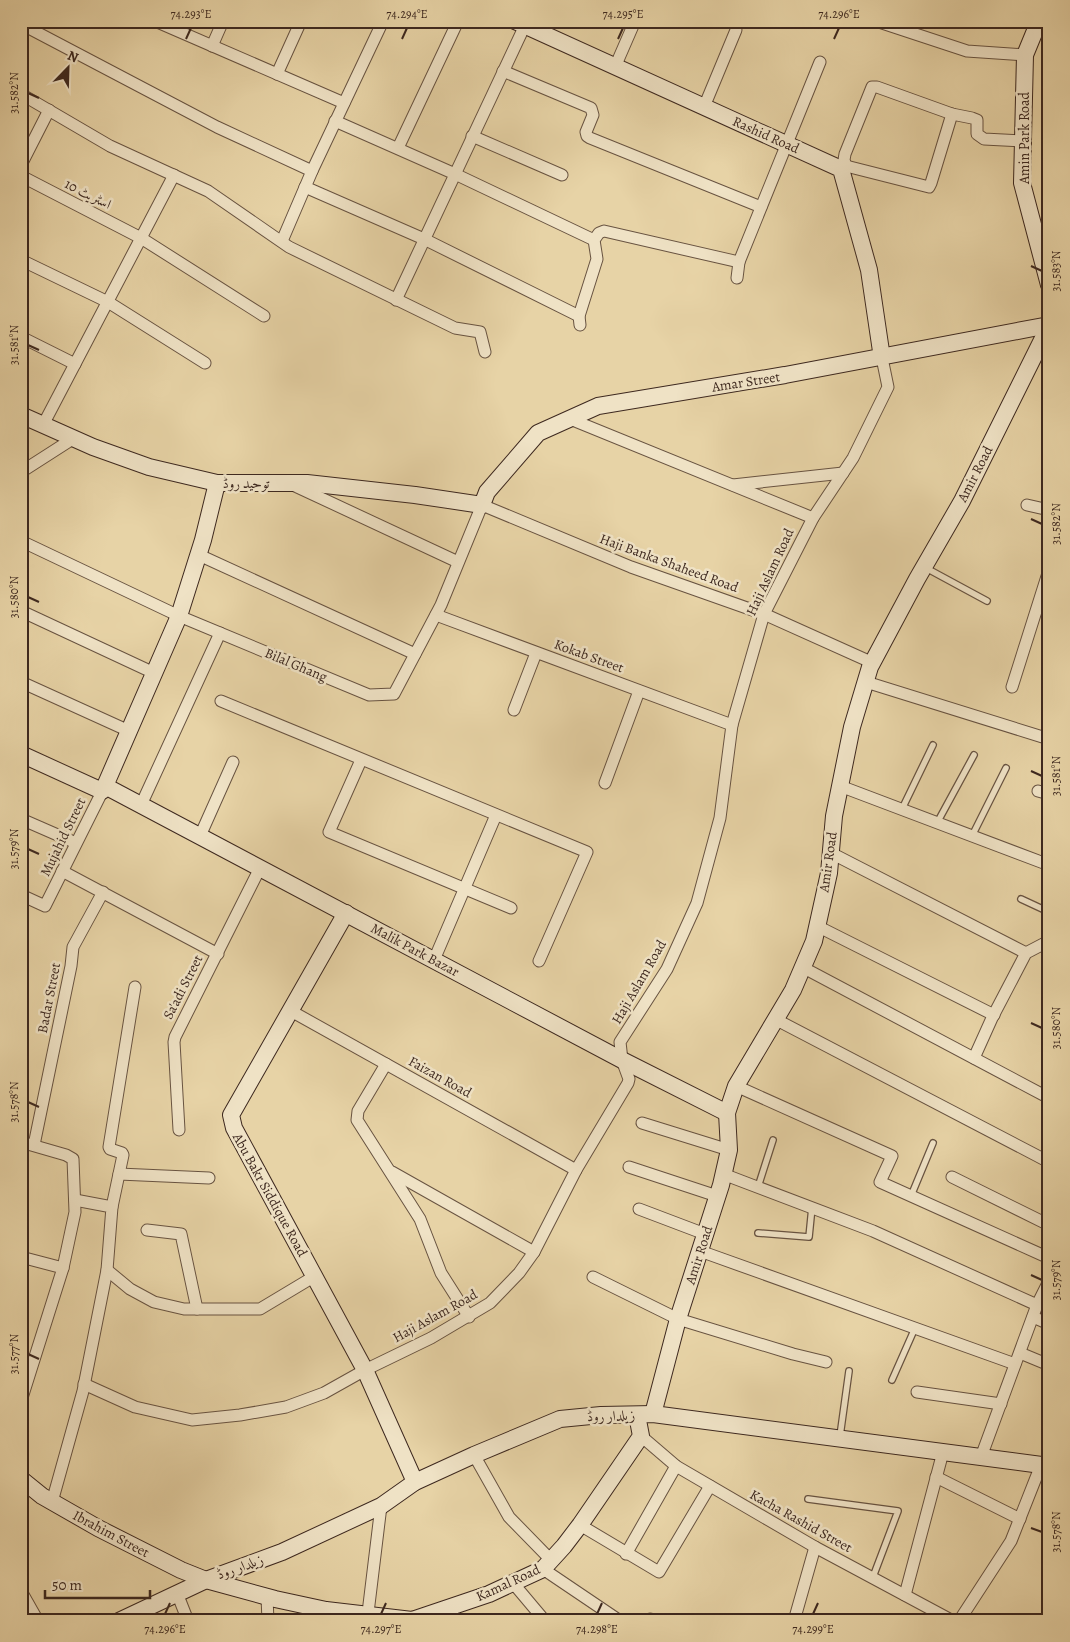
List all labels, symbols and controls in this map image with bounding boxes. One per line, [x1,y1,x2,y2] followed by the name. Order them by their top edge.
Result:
[170,6,212,22] text: 74.293°E
[386,6,428,22] text: 74.294°E
[602,6,644,22] text: 74.295°E
[818,6,860,22] text: 74.296°E
[42,42,92,92] north arrow
[64,46,81,67] text: N
[6,72,22,114] text: 31.582°N
[1015,91,1034,185] street label: Amin Park Road
[730,112,803,158] street label: Rashid Road
[61,174,115,214] street label: اسٹریٹ 10
[1048,250,1064,291] text: 31.583°N
[6,325,22,365] text: 31.581°N
[710,367,782,397] street label: Amar Street
[952,442,997,506] street label: Amir Road
[223,474,270,493] street label: توحید روڈ
[1048,503,1064,545] text: 31.582°N
[741,525,799,619] street label: Haji Aslam Road
[597,529,741,597] street label: Haji Banka Shaheed Road
[6,575,22,618] text: 31.580°N
[552,635,627,678] street label: Kokab Street
[262,643,330,687] street label: Bilal Ghang
[1048,756,1064,796] text: 31.581°N
[36,794,90,880] street label: Mujahid Street
[6,828,22,869] text: 31.579°N
[814,830,842,894] street label: Amir Road
[367,919,463,982] street label: Malik Park Bazar
[607,936,671,1028] street label: Haji Aslam Road
[159,951,208,1023] street label: Sa'adi Street
[33,961,65,1035] street label: Badar Street
[1048,1006,1064,1049] text: 31.580°N
[405,1052,475,1102] street label: Faizan Road
[6,1081,22,1123] text: 31.578°N
[228,1129,312,1261] street label: Abu Bakr Siddique Road
[680,1223,718,1288] street label: Amir Road
[1048,1259,1064,1300] text: 31.579°N
[389,1285,481,1347] street label: Haji Aslam Road
[6,1334,22,1374] text: 31.577°N
[587,1406,635,1426] street label: زیلدار روڈ
[746,1485,856,1557] street label: Kacha Rashid Street
[69,1506,153,1562] street label: Ibrahim Street
[1048,1511,1064,1553] text: 31.578°N
[214,1550,266,1584] street label: زیلدار روڈ
[473,1560,544,1606] street label: Kamal Road
[45,1567,150,1599] scale bar
[52,1575,82,1595] text: 50 m
[144,1621,186,1637] text: 74.296°E
[360,1621,402,1637] text: 74.297°E
[576,1621,618,1637] text: 74.298°E
[792,1621,834,1637] text: 74.299°E

